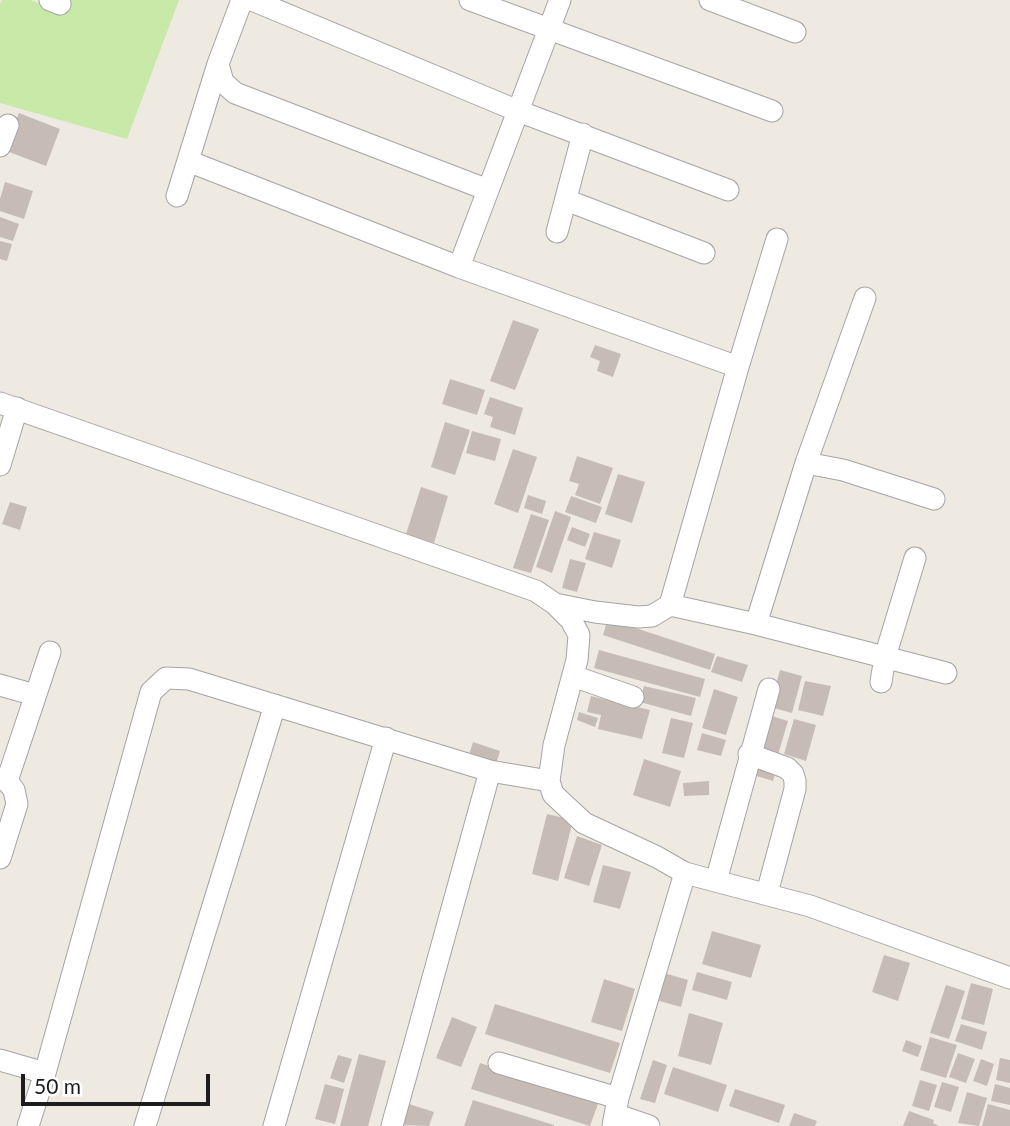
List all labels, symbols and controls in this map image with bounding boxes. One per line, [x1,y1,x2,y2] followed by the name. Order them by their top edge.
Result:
[24,1060,214,1104] scale bar
[34,1073,81,1098] text: 50 m

